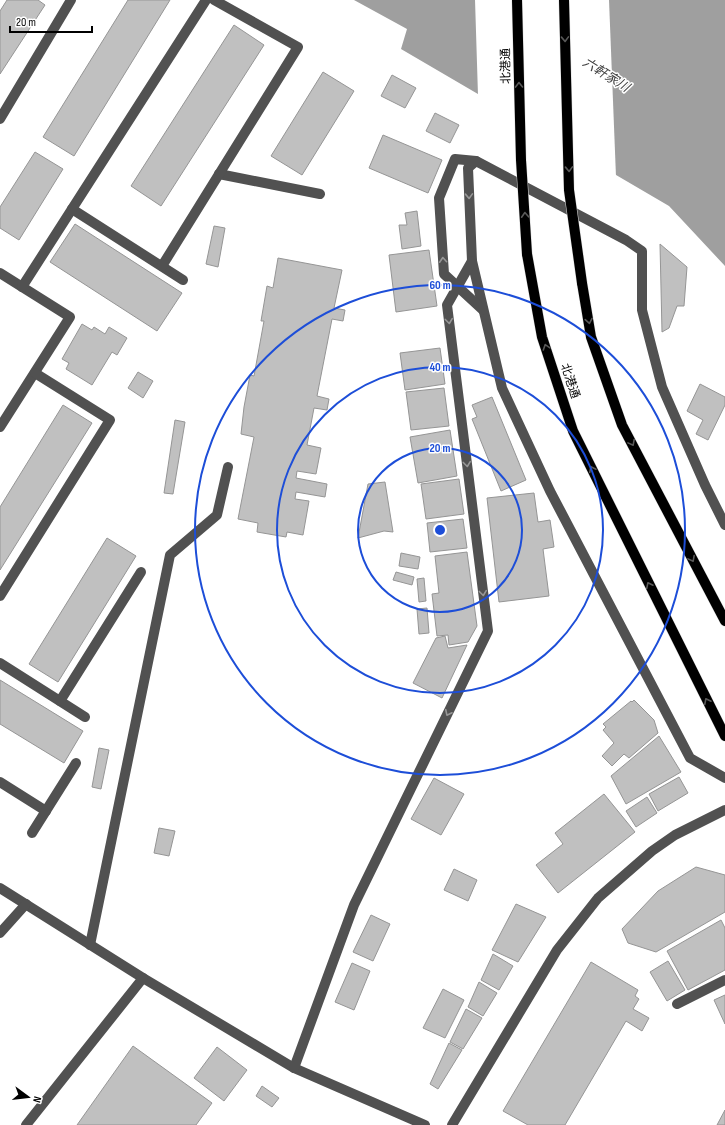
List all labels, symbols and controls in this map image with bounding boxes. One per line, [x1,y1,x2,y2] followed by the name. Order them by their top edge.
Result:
[10,8,92,34] scale bar
[16,15,36,30] text: 20 m
[561,36,569,42] one-way arrow
[498,48,514,84] street label: 北港通
[580,54,634,97] water label: 六軒家川
[515,82,524,88] one-way arrow
[564,166,573,172] one-way arrow
[464,193,473,199] one-way arrow
[520,212,529,218] one-way arrow
[439,257,447,263] one-way arrow
[429,278,451,293] text: 60 m
[444,318,453,324] one-way arrow
[584,318,592,324] one-way arrow
[542,344,550,351] one-way arrow
[429,360,451,375] text: 40 m
[557,362,583,400] street label: 北港通
[627,439,635,447] one-way arrow
[430,441,450,456] text: 20 m
[462,460,471,467] one-way arrow
[589,465,596,473] one-way arrow
[433,523,447,537] centre of rings
[687,554,695,562] one-way arrow
[647,582,654,589] one-way arrow
[478,589,487,596] one-way arrow
[705,698,712,706] one-way arrow
[445,709,453,716] one-way arrow
[8,1077,48,1117] north arrow
[30,1095,44,1104] text: N

